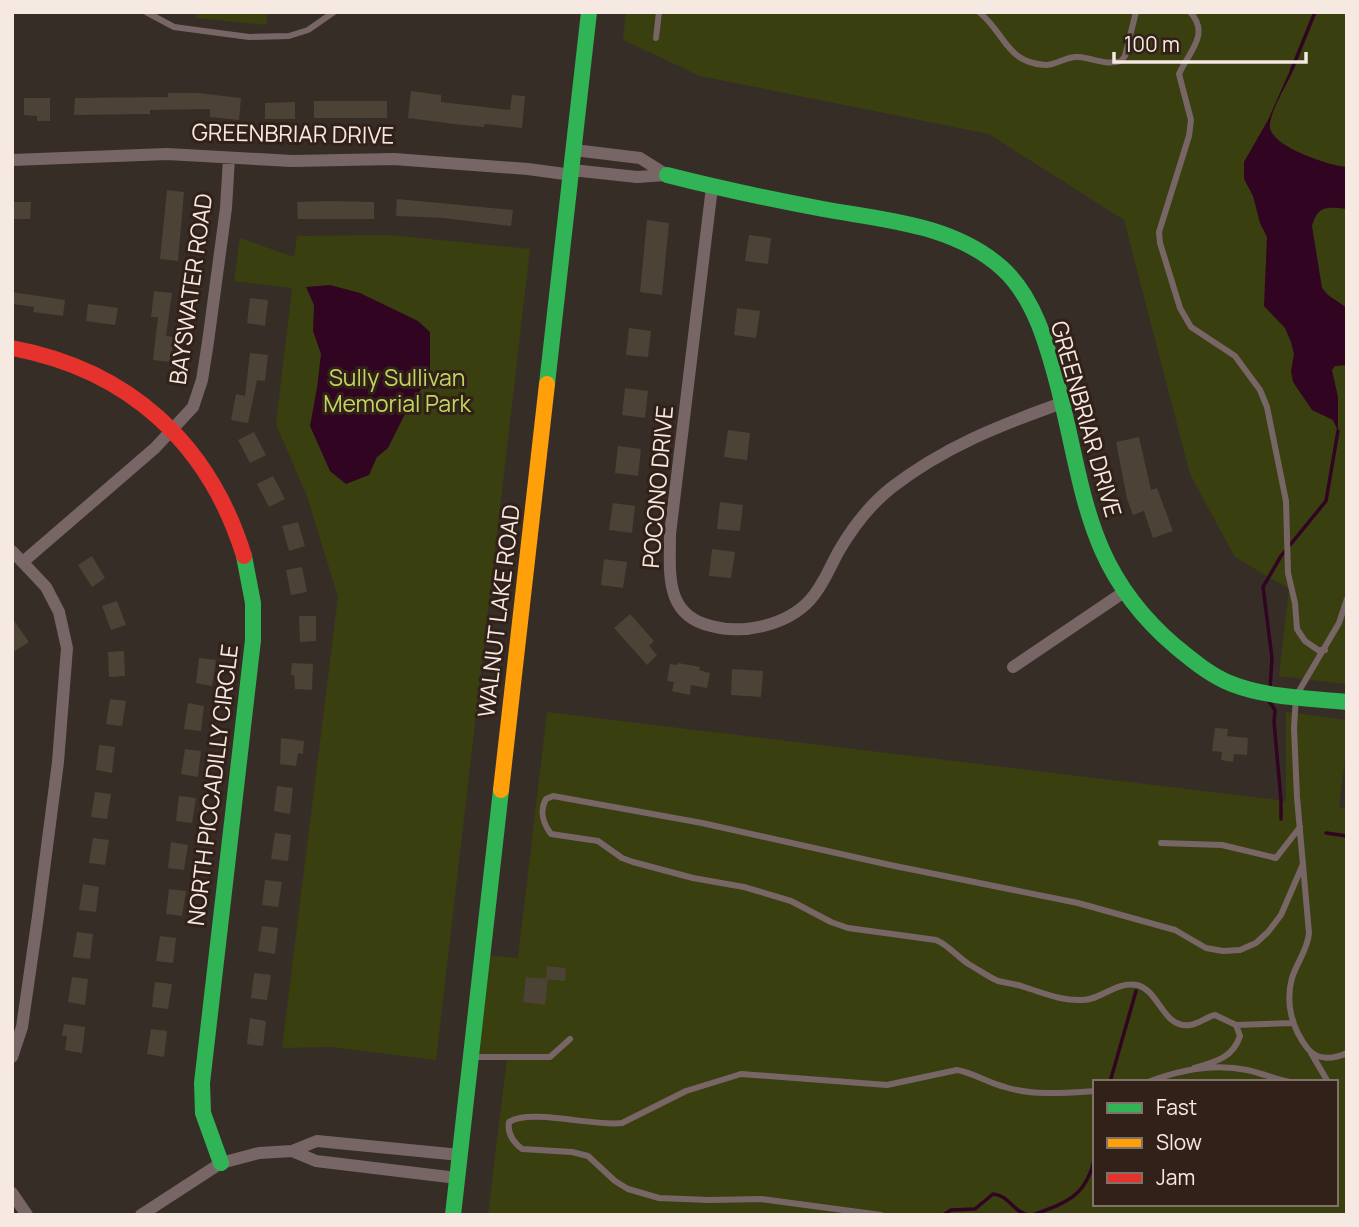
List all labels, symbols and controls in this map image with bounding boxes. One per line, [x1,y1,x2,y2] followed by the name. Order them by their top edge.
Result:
[1114,21,1306,65] scale bar
[1124,30,1180,58] text: 100 m
[191,115,395,151] street label: GREENBRIAR DRIVE
[161,191,219,387] street label: BAYSWATER ROAD
[1044,317,1130,521] street label: GREENBRIAR DRIVE
[323,361,471,419] park label: Sully Sullivan Memorial Park
[634,404,680,569] street label: POCONO DRIVE
[469,503,527,719] street label: WALNUT LAKE ROAD
[179,642,245,927] street label: NORTH PICCADILLY CIRCLE
[1093,1080,1338,1206] legend
[1156,1093,1197,1121] text: Fast
[1156,1128,1202,1156] text: Slow
[1156,1163,1195,1191] text: Jam

